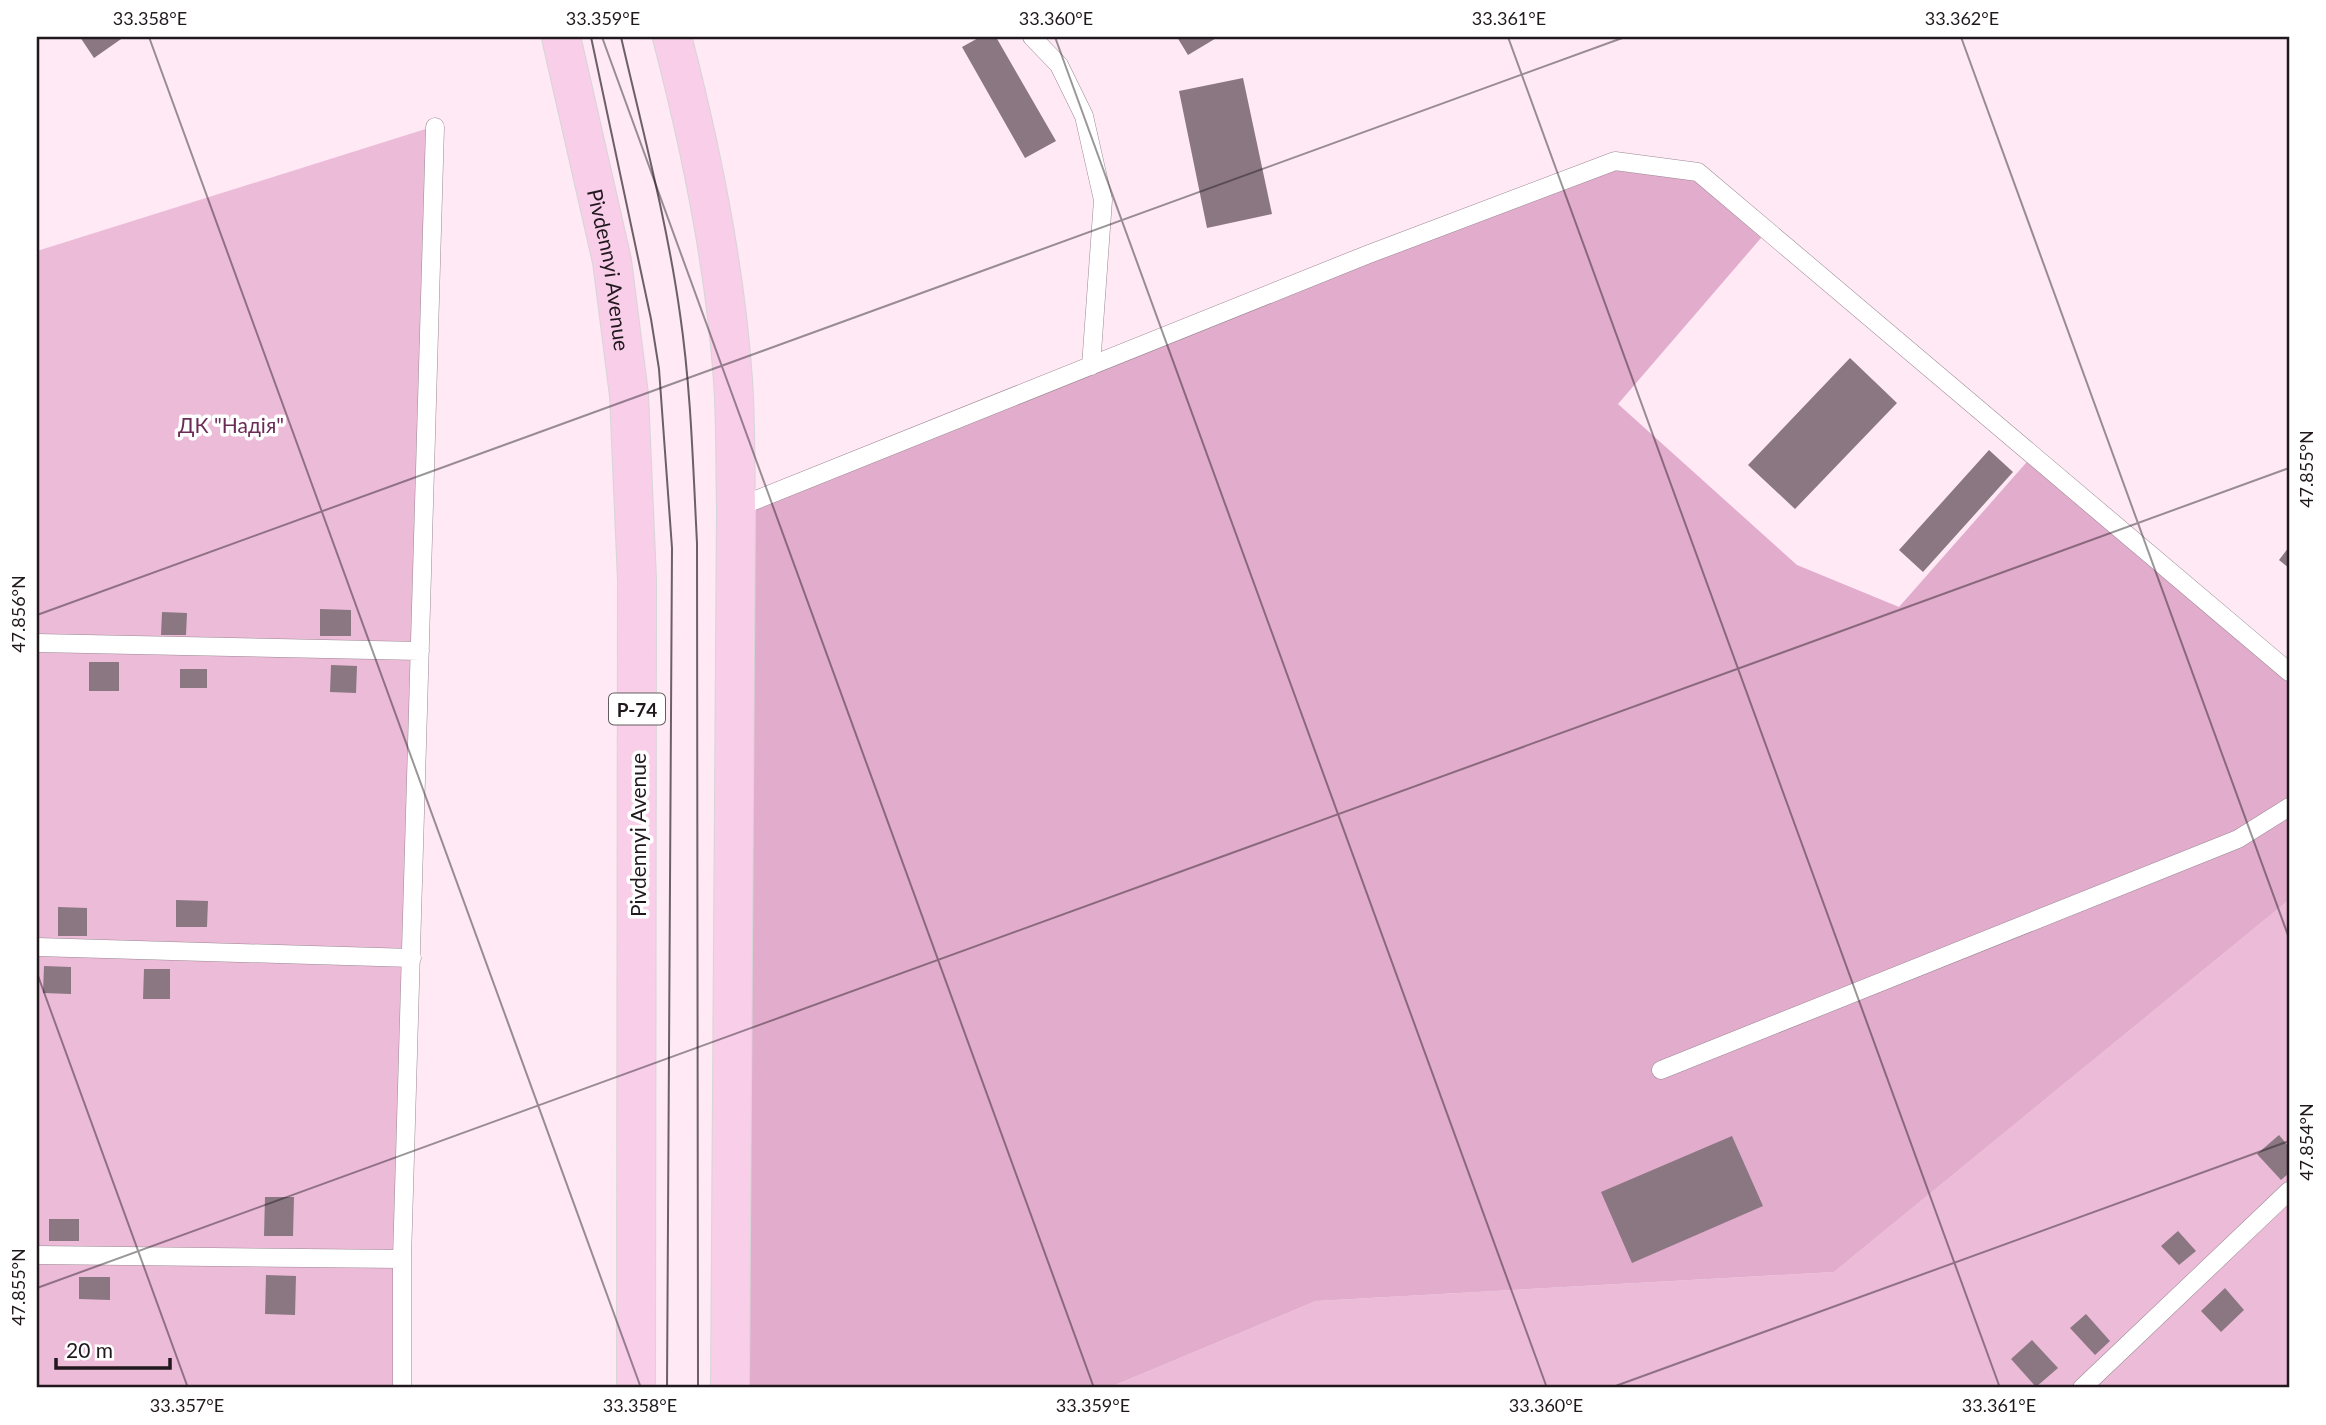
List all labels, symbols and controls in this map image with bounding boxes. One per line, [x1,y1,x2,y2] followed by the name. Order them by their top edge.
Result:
[113,7,187,29] text: 33.358°E
[566,7,640,29] text: 33.359°E
[1019,7,1093,29] text: 33.360°E
[1472,7,1546,29] text: 33.361°E
[1925,7,1999,29] text: 33.362°E
[583,186,636,352] street label: Pivdennyi Avenue
[178,412,284,437] park label: ДК "Надія"
[2295,430,2317,508] text: 47.855°N
[7,575,29,653] text: 47.856°N
[609,694,665,724] road number: Р-74
[625,753,650,917] street label: Pivdennyi Avenue
[2295,1103,2317,1181] text: 47.854°N
[7,1248,29,1326] text: 47.855°N
[56,1327,170,1371] scale bar
[66,1337,113,1362] text: 20 m
[150,1394,224,1416] text: 33.357°E
[603,1394,677,1416] text: 33.358°E
[1056,1394,1130,1416] text: 33.359°E
[1509,1394,1583,1416] text: 33.360°E
[1962,1394,2036,1416] text: 33.361°E

